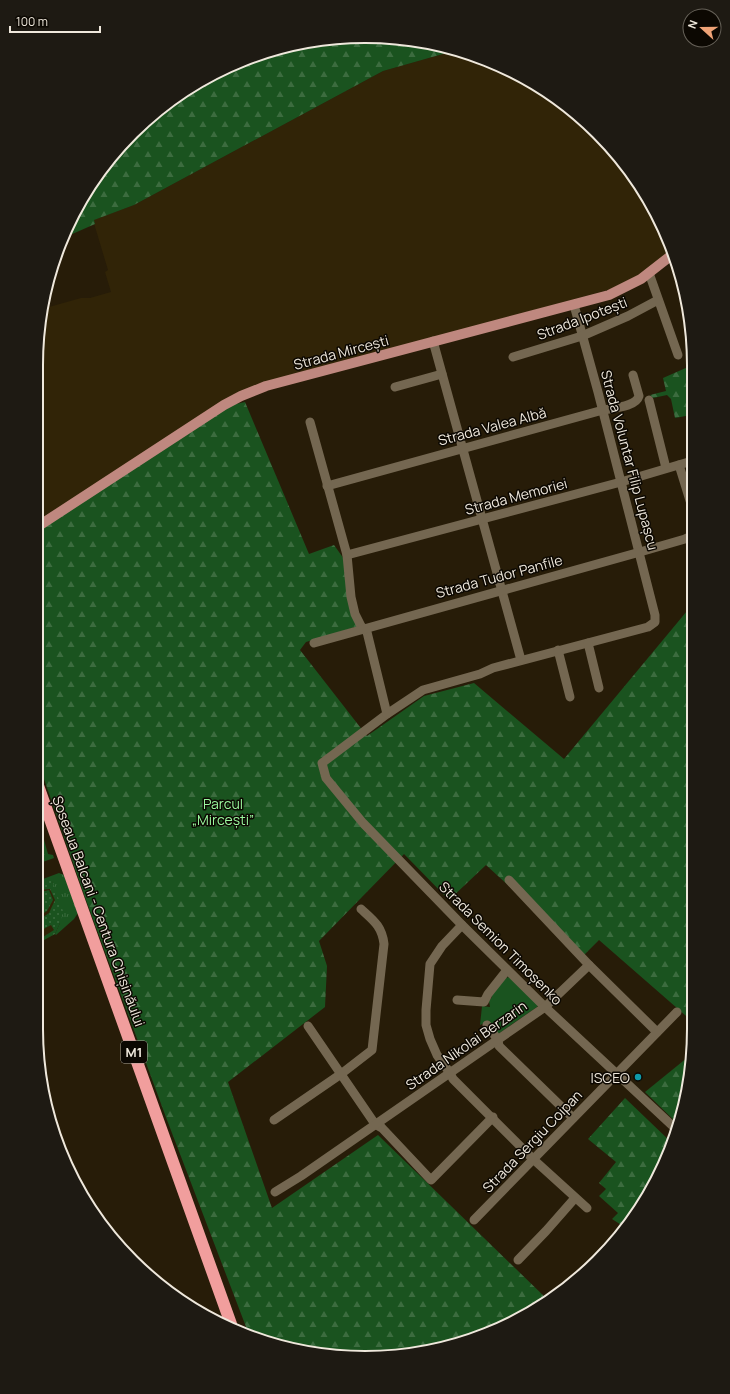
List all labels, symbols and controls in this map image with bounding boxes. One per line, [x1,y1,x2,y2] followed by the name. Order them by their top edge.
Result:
[10,8,100,34] scale bar
[682,8,722,48] north arrow
[16,13,48,30] text: 100 m
[684,18,701,31] text: N
[534,292,630,344] street label: Strada Ipotești
[291,330,391,374] street label: Strada Mircești
[597,368,663,552] street label: Strada Voluntar Filip Lupașcu
[436,402,548,450] street label: Strada Valea Albă
[463,473,569,519] street label: Strada Memoriei
[434,550,564,602] street label: Strada Tudor Panfile
[48,793,150,1029] street label: Șoseaua Balcani - Centura Chișinăului
[192,794,254,829] park label: Parcul „Mircești”
[435,877,567,1009] street label: Strada Semion Timoșenko
[402,996,530,1094] street label: Strada Nikolai Berzarin
[121,1041,147,1063] road number: M1
[590,1068,630,1087] place label: ISCEO
[633,1072,643,1082] marker: ISCEO
[478,1086,586,1196] street label: Strada Sergiu Coipan

